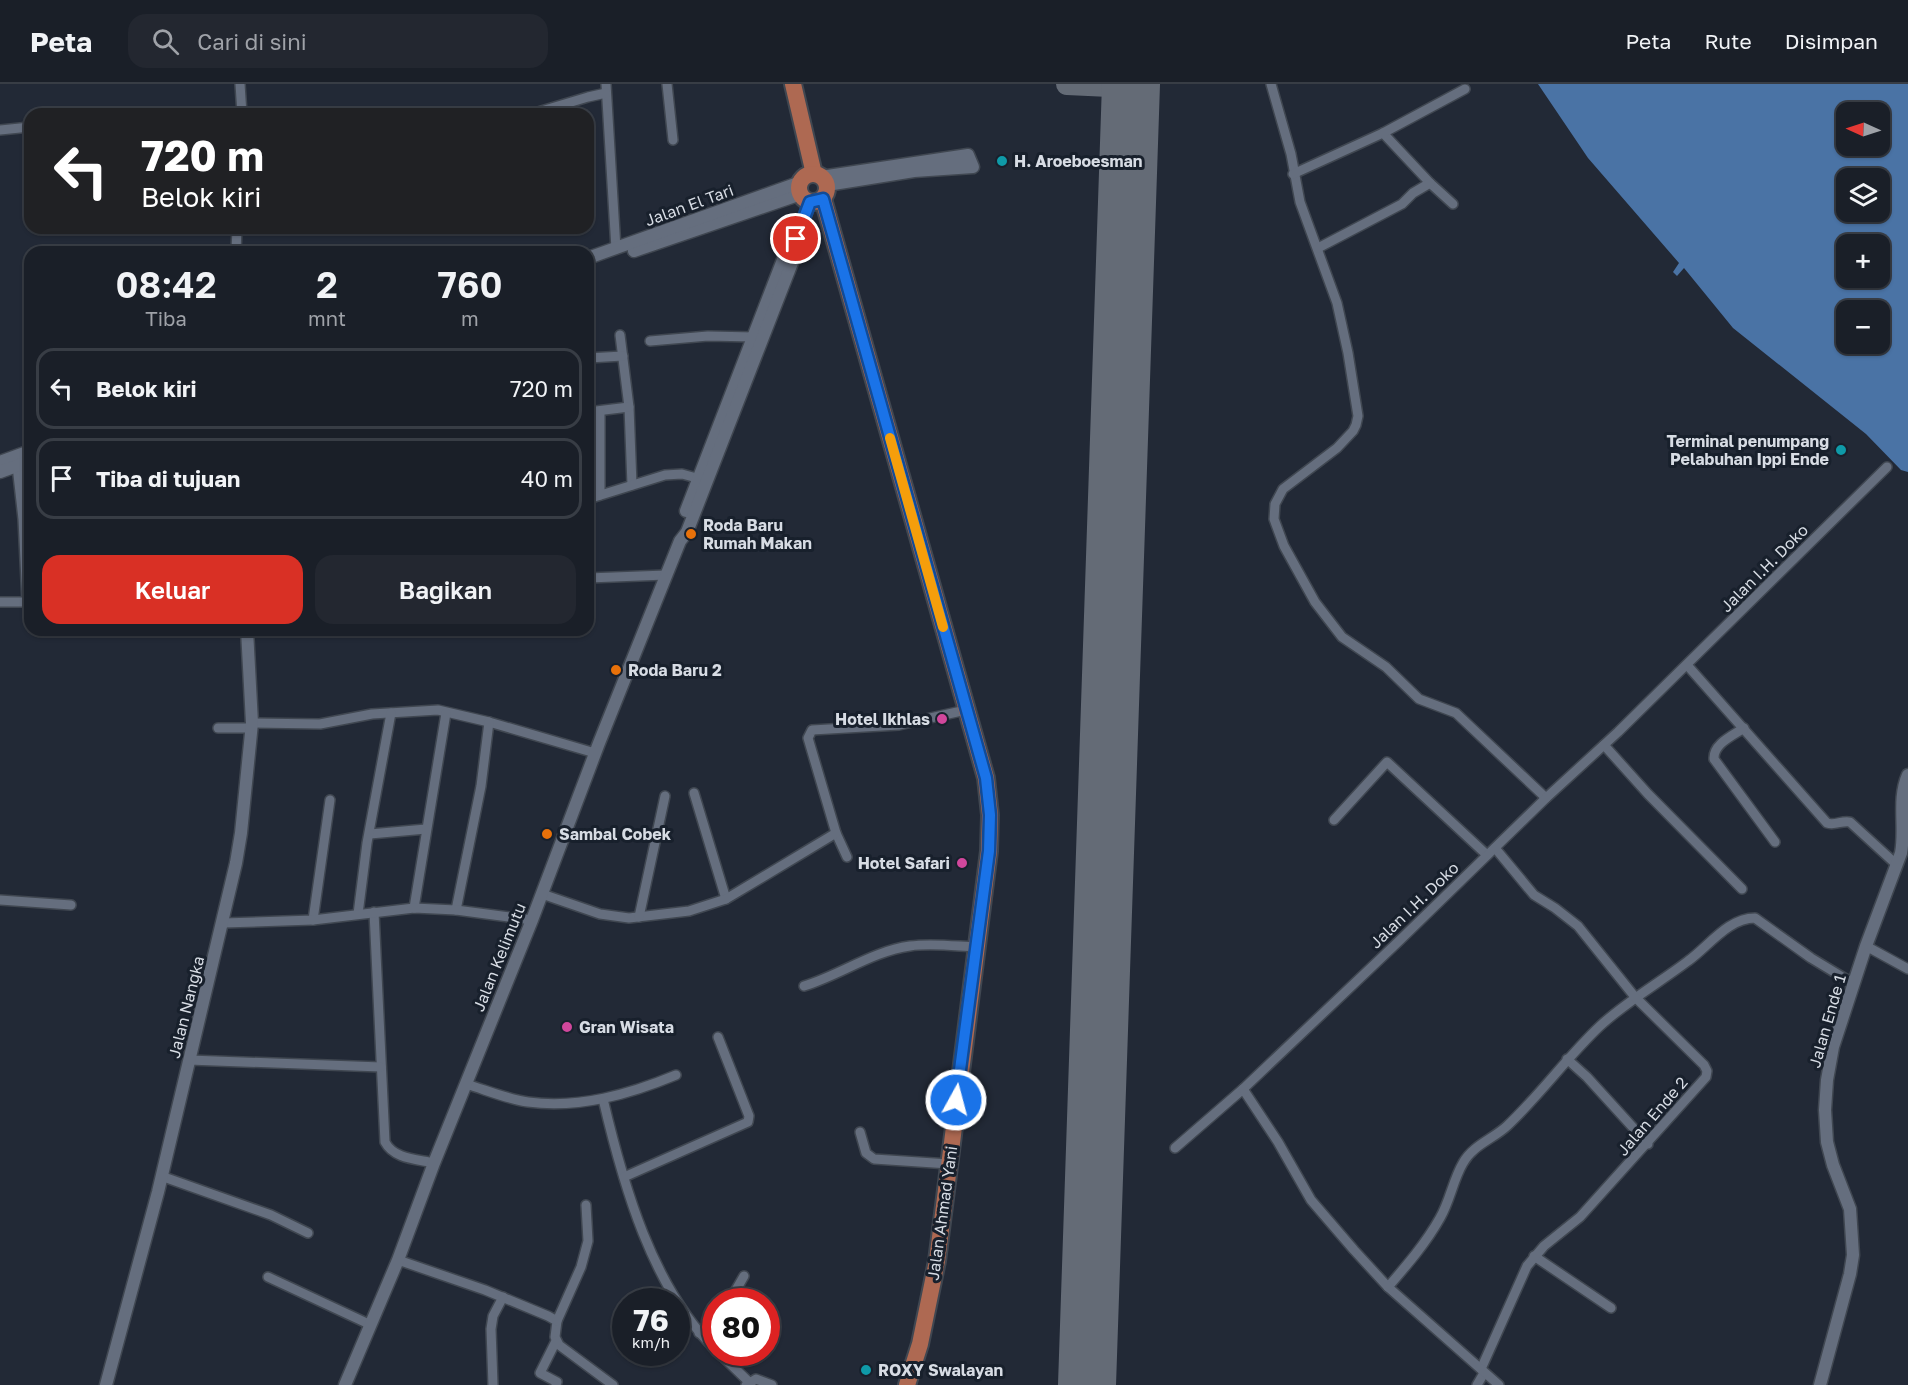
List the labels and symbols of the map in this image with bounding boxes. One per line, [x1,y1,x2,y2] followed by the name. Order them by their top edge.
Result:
[1836,102,1890,156] north arrow
[1014,151,1142,171] place label: H. Aroeboesman
[995,154,1009,168] marker: H. Aroeboesman
[642,180,736,230] street label: Jalan El Tari
[770,213,821,264] pin
[1666,431,1829,469] place label: Terminal penumpang Pelabuhan Ippi Ende
[1834,443,1848,457] marker: Terminal penumpang Pelabuhan Ippi Ende
[703,515,812,553] place label: Roda Baru Rumah Makan
[1716,520,1812,616] street label: Jalan I.H. Doko
[684,527,698,541] marker: Roda Baru Rumah Makan
[628,660,722,680] place label: Roda Baru 2
[609,663,623,677] marker: Roda Baru 2
[835,709,930,729] place label: Hotel Ikhlas
[935,712,949,726] marker: Hotel Ikhlas
[559,824,672,844] place label: Sambal Cobek
[540,827,554,841] marker: Sambal Cobek
[858,853,950,873] place label: Hotel Safari
[955,856,969,870] marker: Hotel Safari
[1365,858,1463,952] street label: Jalan I.H. Doko
[468,900,530,1014] street label: Jalan Kelimutu
[164,954,208,1060] street label: Jalan Nangka
[1804,972,1850,1070] street label: Jalan Ende 1
[579,1017,674,1037] place label: Gran Wisata
[560,1020,574,1034] marker: Gran Wisata
[924,1068,988,1132] position arrow
[1612,1072,1692,1160] street label: Jalan Ende 2
[923,1144,961,1282] street label: Jalan Ahmad Yani
[702,1288,780,1366] speed limit sign: 80
[878,1360,1003,1380] place label: ROXY Swalayan
[859,1363,873,1377] marker: ROXY Swalayan

